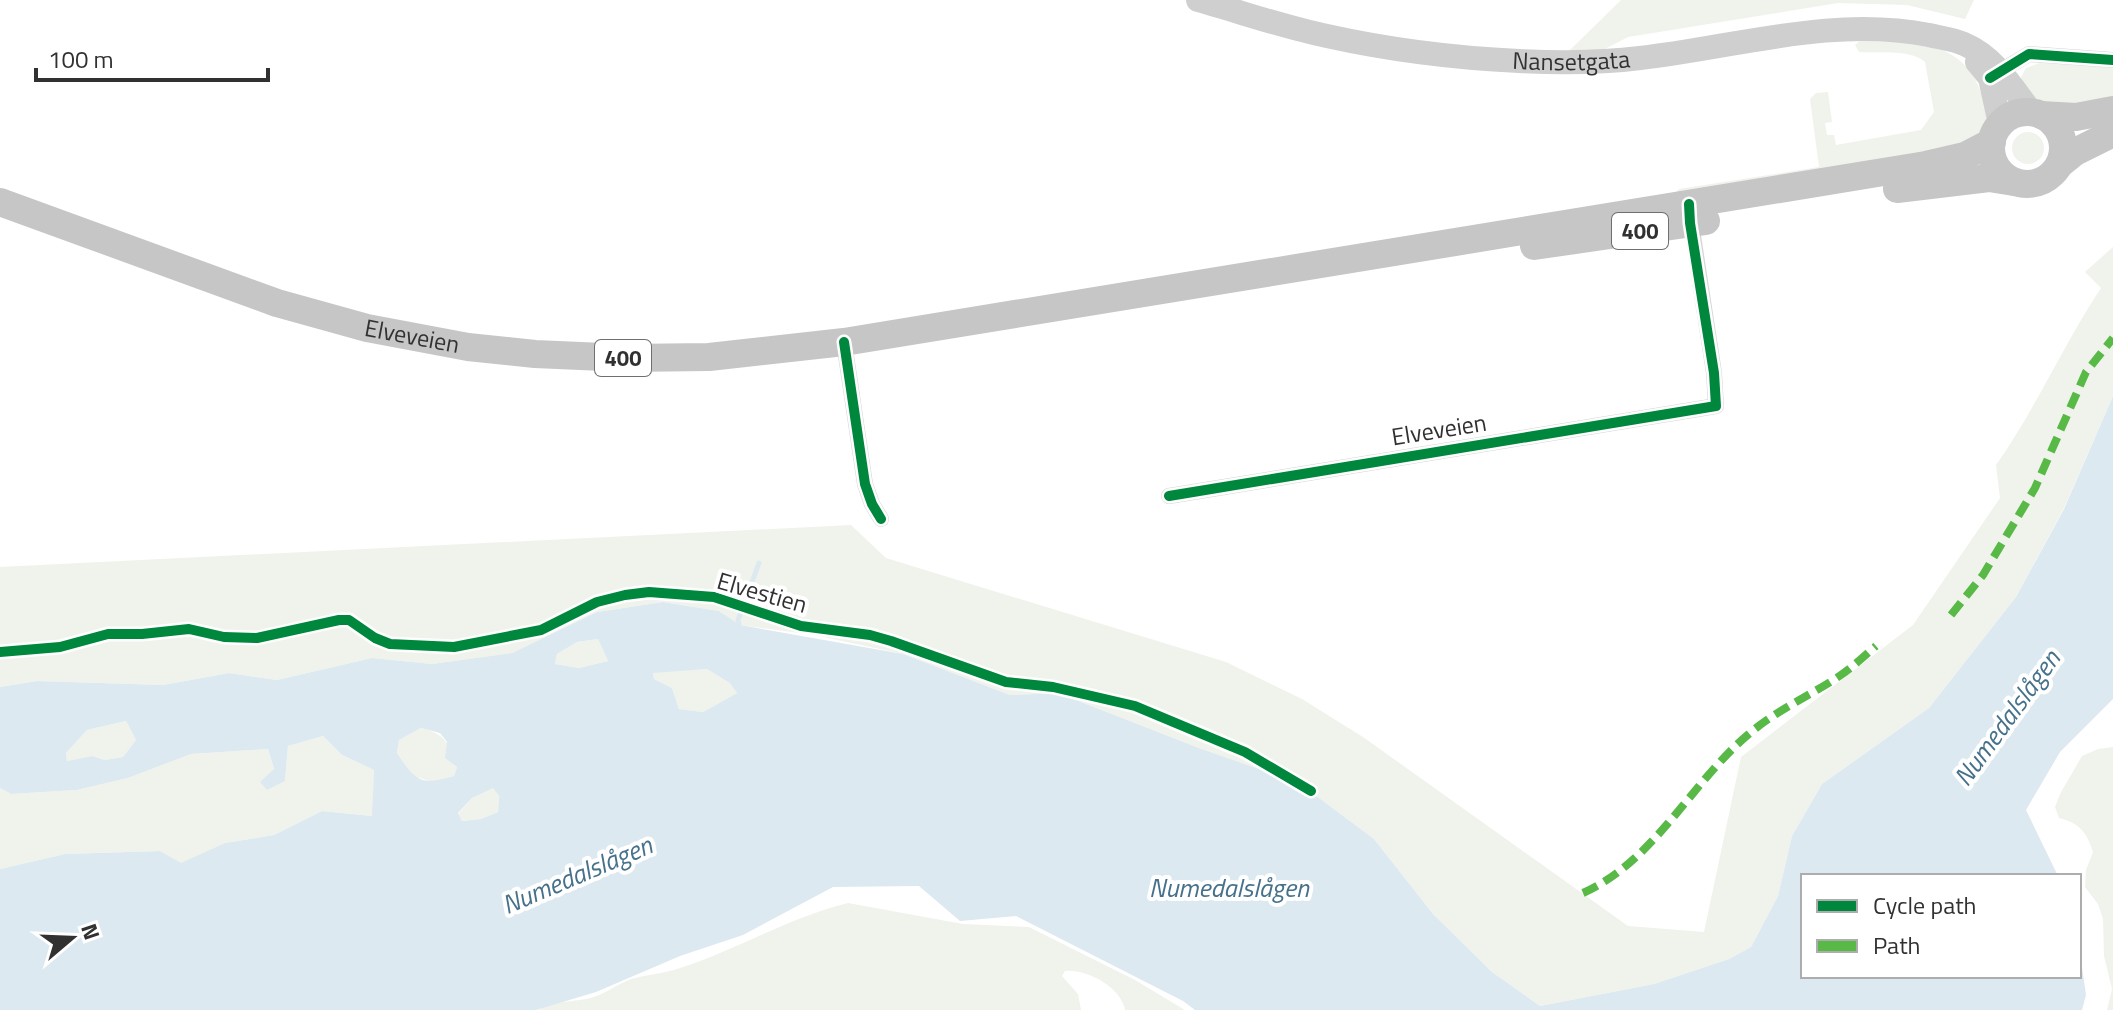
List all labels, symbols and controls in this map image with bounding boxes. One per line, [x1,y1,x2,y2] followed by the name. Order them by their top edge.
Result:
[36,32,268,82] scale bar
[1512,40,1631,79] street label: Nansetgata
[48,41,114,77] text: 100 m
[1612,213,1668,249] road number: 400
[362,309,463,362] street label: Elveveien
[595,340,651,376] road number: 400
[1389,404,1489,454] street label: Elveveien
[713,562,812,622] street label: Elvestien
[1944,641,2070,794] water label: Numedalslågen
[496,825,659,924] water label: Numedalslågen
[1149,868,1310,907] water label: Numedalslågen
[1801,874,2081,978] legend
[1873,887,1976,923] text: Cycle path
[32,898,112,978] north arrow
[72,919,109,944] text: N
[1873,927,1920,963] text: Path

